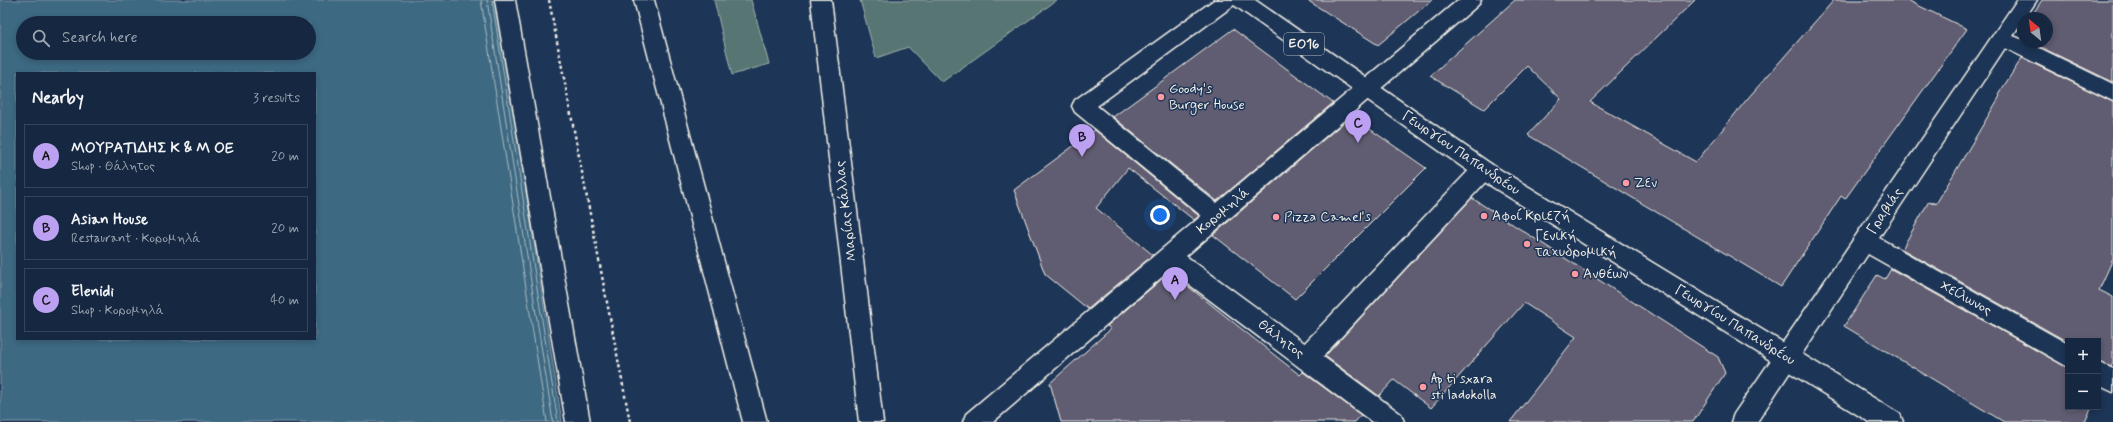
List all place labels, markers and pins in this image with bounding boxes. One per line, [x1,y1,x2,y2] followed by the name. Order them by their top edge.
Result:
[1169,80,1245,115] place label: Goody's Burger House
[1156,92,1166,102] marker: Goody's Burger House
[1345,110,1371,143] pin: C
[1069,124,1095,157] pin: B
[1634,174,1657,192] place label: Ζεν
[1621,178,1631,188] marker: Ζεν
[1492,207,1570,225] place label: Αφοί Κριεζή
[1284,208,1371,226] place label: Pizza Camel's
[1479,211,1489,221] marker: Αφοί Κριεζή
[1271,212,1281,222] marker: Pizza Camel's
[1534,227,1617,261] place label: Γενική ταχυδρομική
[1522,239,1532,249] marker: Γενική ταχυδρομική
[1583,264,1628,283] place label: Ανθέων
[1162,267,1188,300] pin: A
[1570,269,1580,279] marker: Ανθέων
[1431,370,1497,404] place label: Ap ti sxara sti ladokolla
[1418,382,1428,392] marker: Ap ti sxara sti ladokolla

